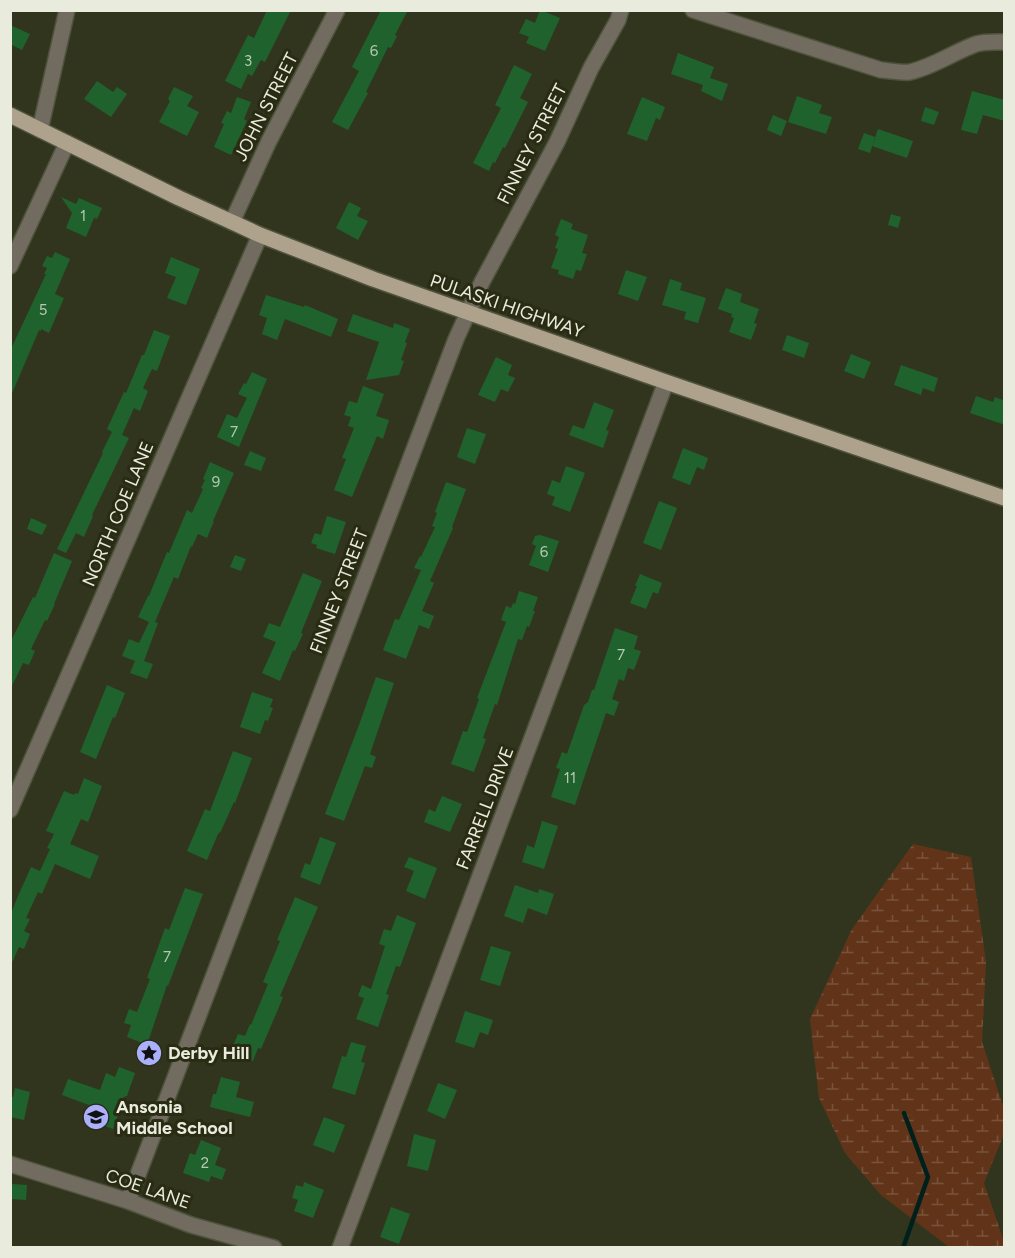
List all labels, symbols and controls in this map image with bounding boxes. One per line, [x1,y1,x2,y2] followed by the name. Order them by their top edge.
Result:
[370,42,379,60] house number: 6
[229,49,303,165] street label: JOHN STREET
[244,52,252,70] house number: 3
[492,80,572,208] street label: FINNEY STREET
[80,207,86,225] house number: 1
[427,269,587,343] street label: PULASKI HIGHWAY
[39,301,47,319] house number: 5
[230,423,238,441] house number: 7
[78,438,158,590] street label: NORTH COE LANE
[212,473,220,491] house number: 9
[305,525,373,657] street label: FINNEY STREET
[540,543,549,561] house number: 6
[617,646,625,664] house number: 7
[451,743,519,873] street label: FARRELL DRIVE
[564,769,576,787] house number: 11
[163,948,171,966] house number: 7
[134,1038,164,1068] place icon: Derby Hill
[168,1042,249,1064] place label: Derby Hill
[116,1096,233,1139] place label: Ansonia Middle School
[81,1102,111,1132] school or university icon: Ansonia Middle School
[201,1154,209,1172] house number: 2
[103,1164,193,1214] street label: COE LANE

